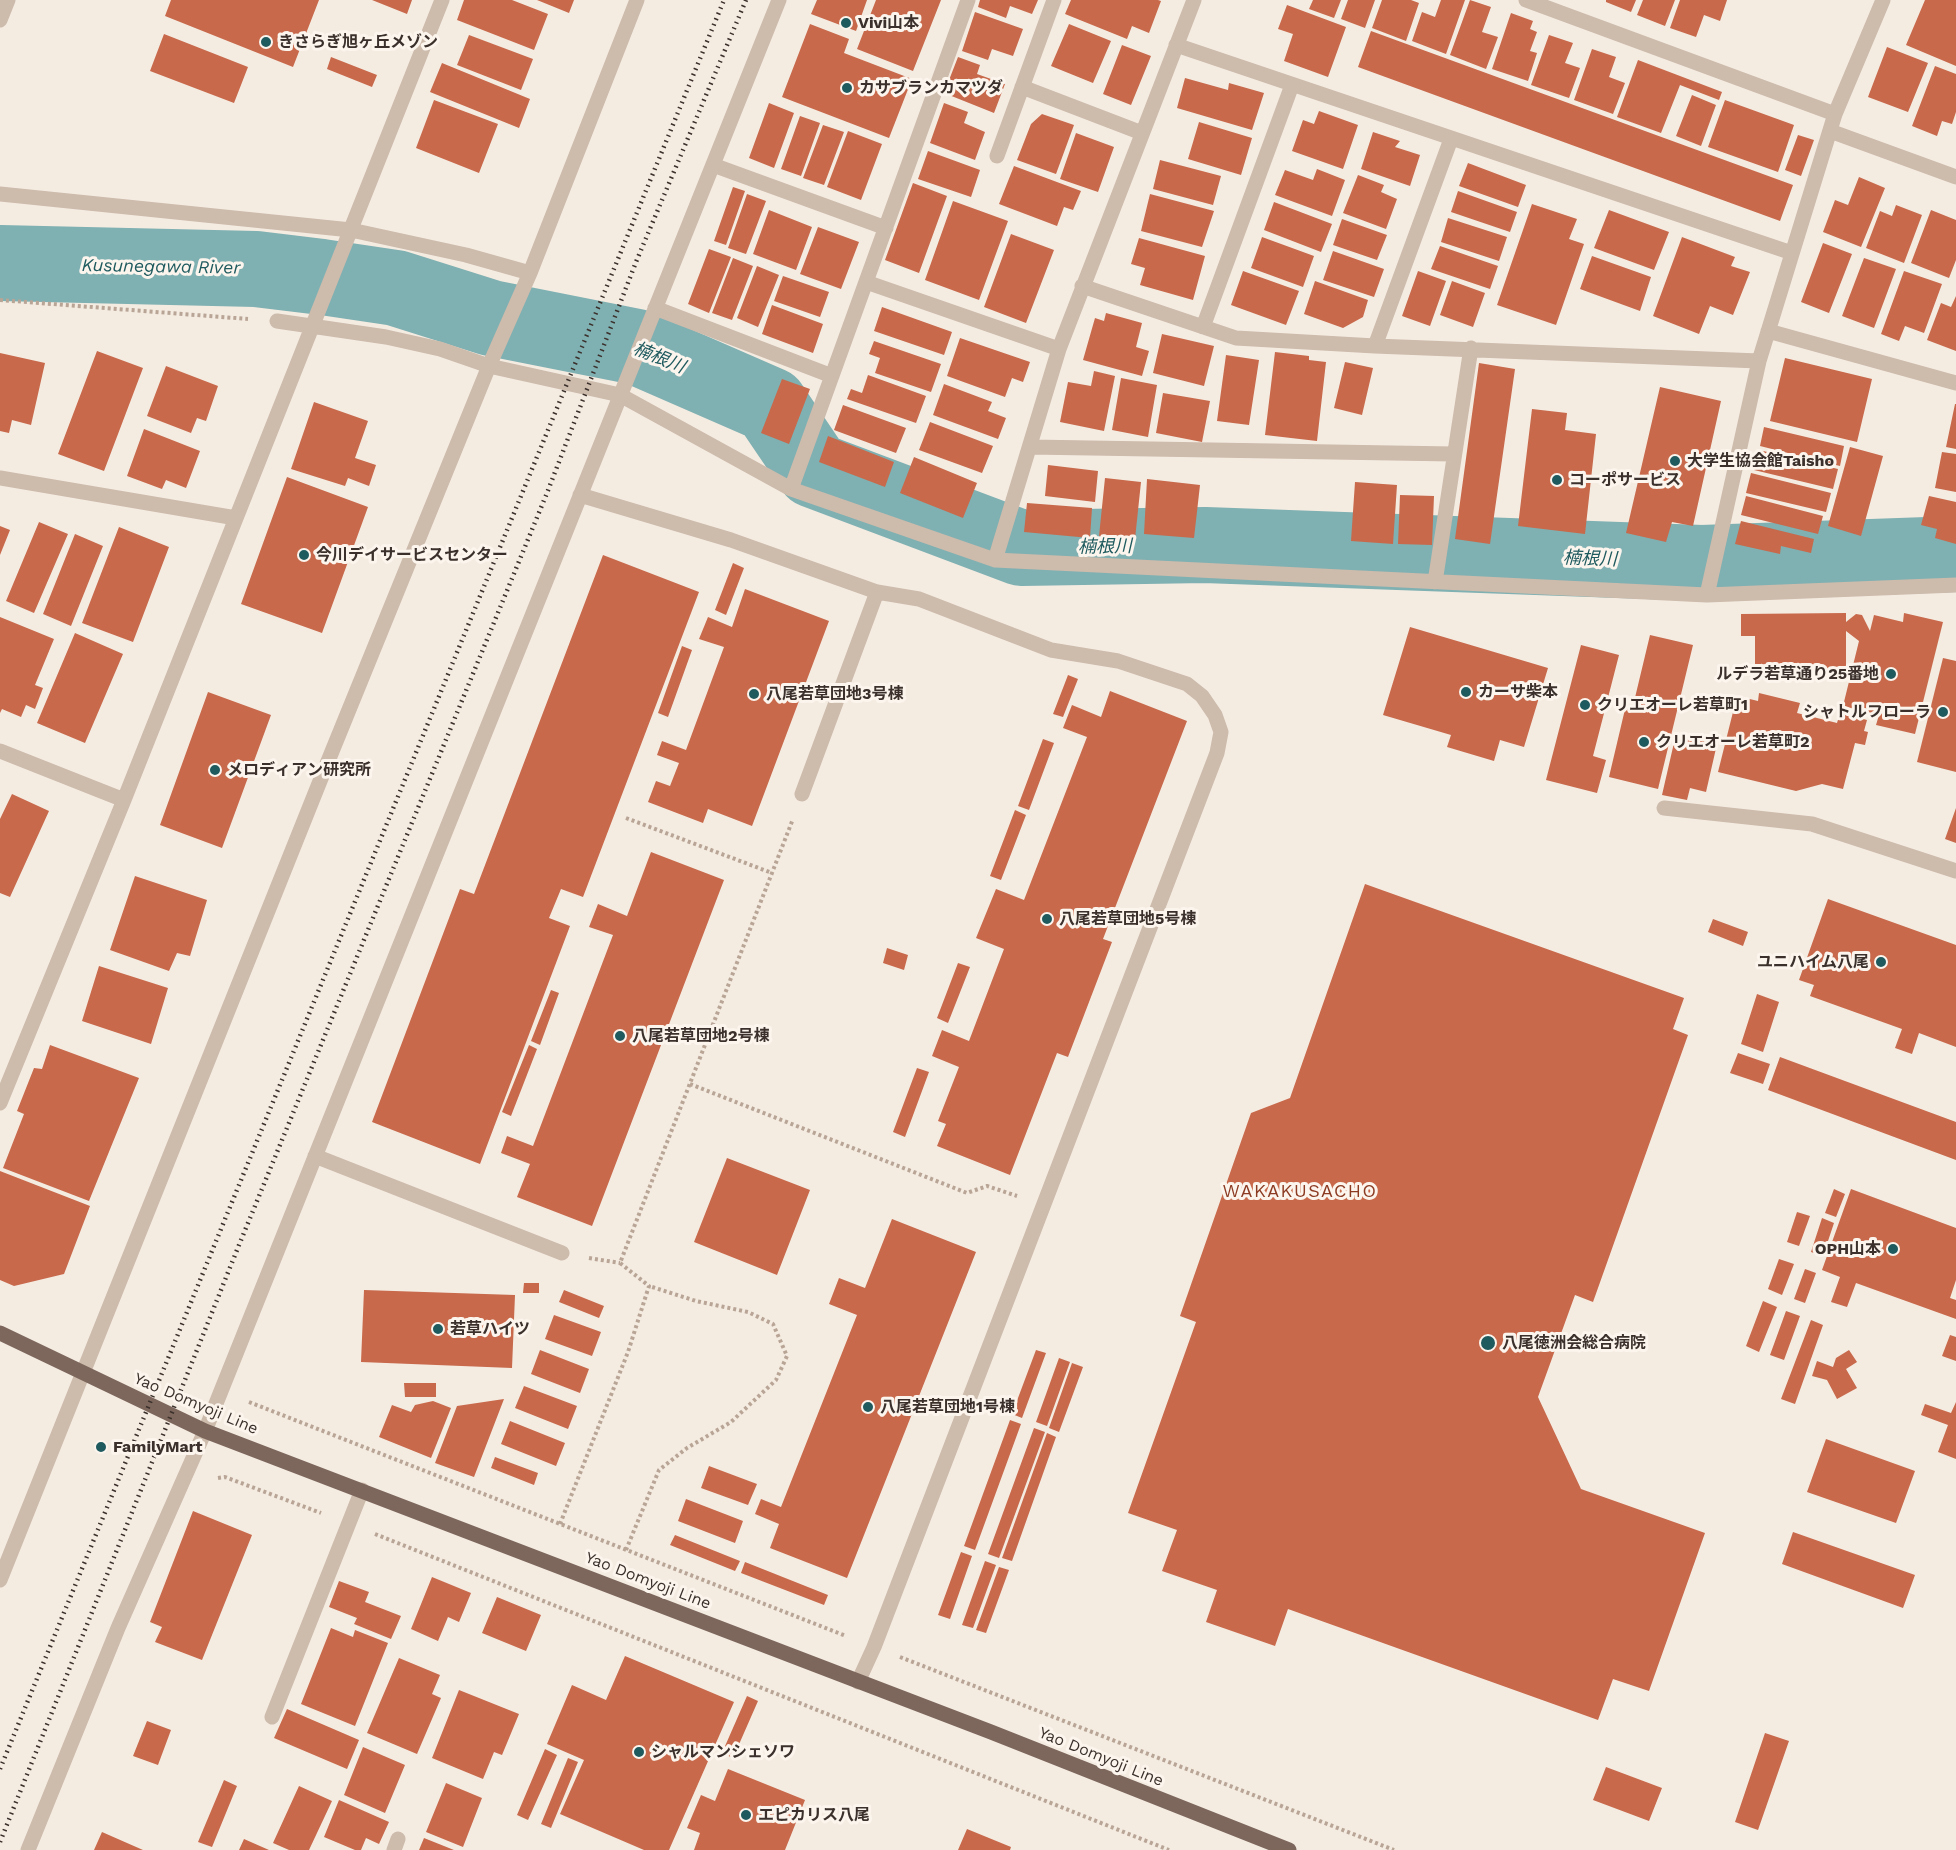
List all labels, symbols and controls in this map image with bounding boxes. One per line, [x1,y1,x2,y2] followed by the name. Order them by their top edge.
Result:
[858,13,919,33] place label: Vivi山本
[839,16,853,30] marker: Vivi山本
[278,32,438,52] place label: きさらぎ旭ヶ丘メゾン
[259,35,273,49] marker: きさらぎ旭ヶ丘メゾン
[859,78,1003,98] place label: カサブランカマツダ
[840,81,854,95] marker: カサブランカマツダ
[81,255,241,279] water label: Kusunegawa River
[630,338,688,378] water label: 楠根川
[1687,451,1834,471] place label: 大学生協会館Taisho
[1668,454,1682,468] marker: 大学生協会館Taisho
[1569,470,1681,490] place label: コーポサービス
[1550,473,1564,487] marker: コーポサービス
[1078,536,1132,558] water label: 楠根川
[316,545,508,565] place label: 今川デイサービスセンター
[1563,547,1617,571] water label: 楠根川
[297,548,311,562] marker: 今川デイサービスセンター
[1716,664,1879,684] place label: ルデラ若草通り25番地
[1884,667,1898,681] marker: ルデラ若草通り25番地
[1478,682,1558,702] place label: カーサ柴本
[766,684,903,704] place label: 八尾若草団地3号棟
[1459,685,1473,699] marker: カーサ柴本
[747,687,761,701] marker: 八尾若草団地3号棟
[1597,695,1748,715] place label: クリエオーレ若草町1
[1578,698,1592,712] marker: クリエオーレ若草町1
[1803,702,1931,722] place label: シャトルフローラ
[1936,705,1950,719] marker: シャトルフローラ
[1656,732,1810,752] place label: クリエオーレ若草町2
[1637,735,1651,749] marker: クリエオーレ若草町2
[227,760,371,780] place label: メロディアン研究所
[208,763,222,777] marker: メロディアン研究所
[1059,909,1196,929] place label: 八尾若草団地5号棟
[1040,912,1054,926] marker: 八尾若草団地5号棟
[1757,952,1869,972] place label: ユニハイム八尾
[1874,955,1888,969] marker: ユニハイム八尾
[632,1026,770,1046] place label: 八尾若草団地2号棟
[613,1029,627,1043] marker: 八尾若草団地2号棟
[1222,1181,1378,1203] district label: WAKAKUSACHO
[1815,1239,1881,1259] place label: OPH山本
[1886,1242,1900,1256] marker: OPH山本
[450,1319,530,1339] place label: 若草ハイツ
[431,1322,445,1336] marker: 若草ハイツ
[1502,1333,1646,1353] place label: 八尾徳洲会総合病院
[1479,1334,1497,1352] marker: 八尾徳洲会総合病院
[131,1369,261,1439] street label: Yao Domyoji Line
[880,1397,1015,1417] place label: 八尾若草団地1号棟
[861,1400,875,1414] marker: 八尾若草団地1号棟
[113,1437,202,1457] place label: FamilyMart
[94,1440,108,1454] marker: FamilyMart
[583,1548,713,1614] street label: Yao Domyoji Line
[1036,1723,1166,1791] street label: Yao Domyoji Line
[651,1742,795,1762] place label: シャルマンシェソワ
[632,1745,646,1759] marker: シャルマンシェソワ
[758,1805,870,1825] place label: エピカリス八尾
[739,1808,753,1822] marker: エピカリス八尾

